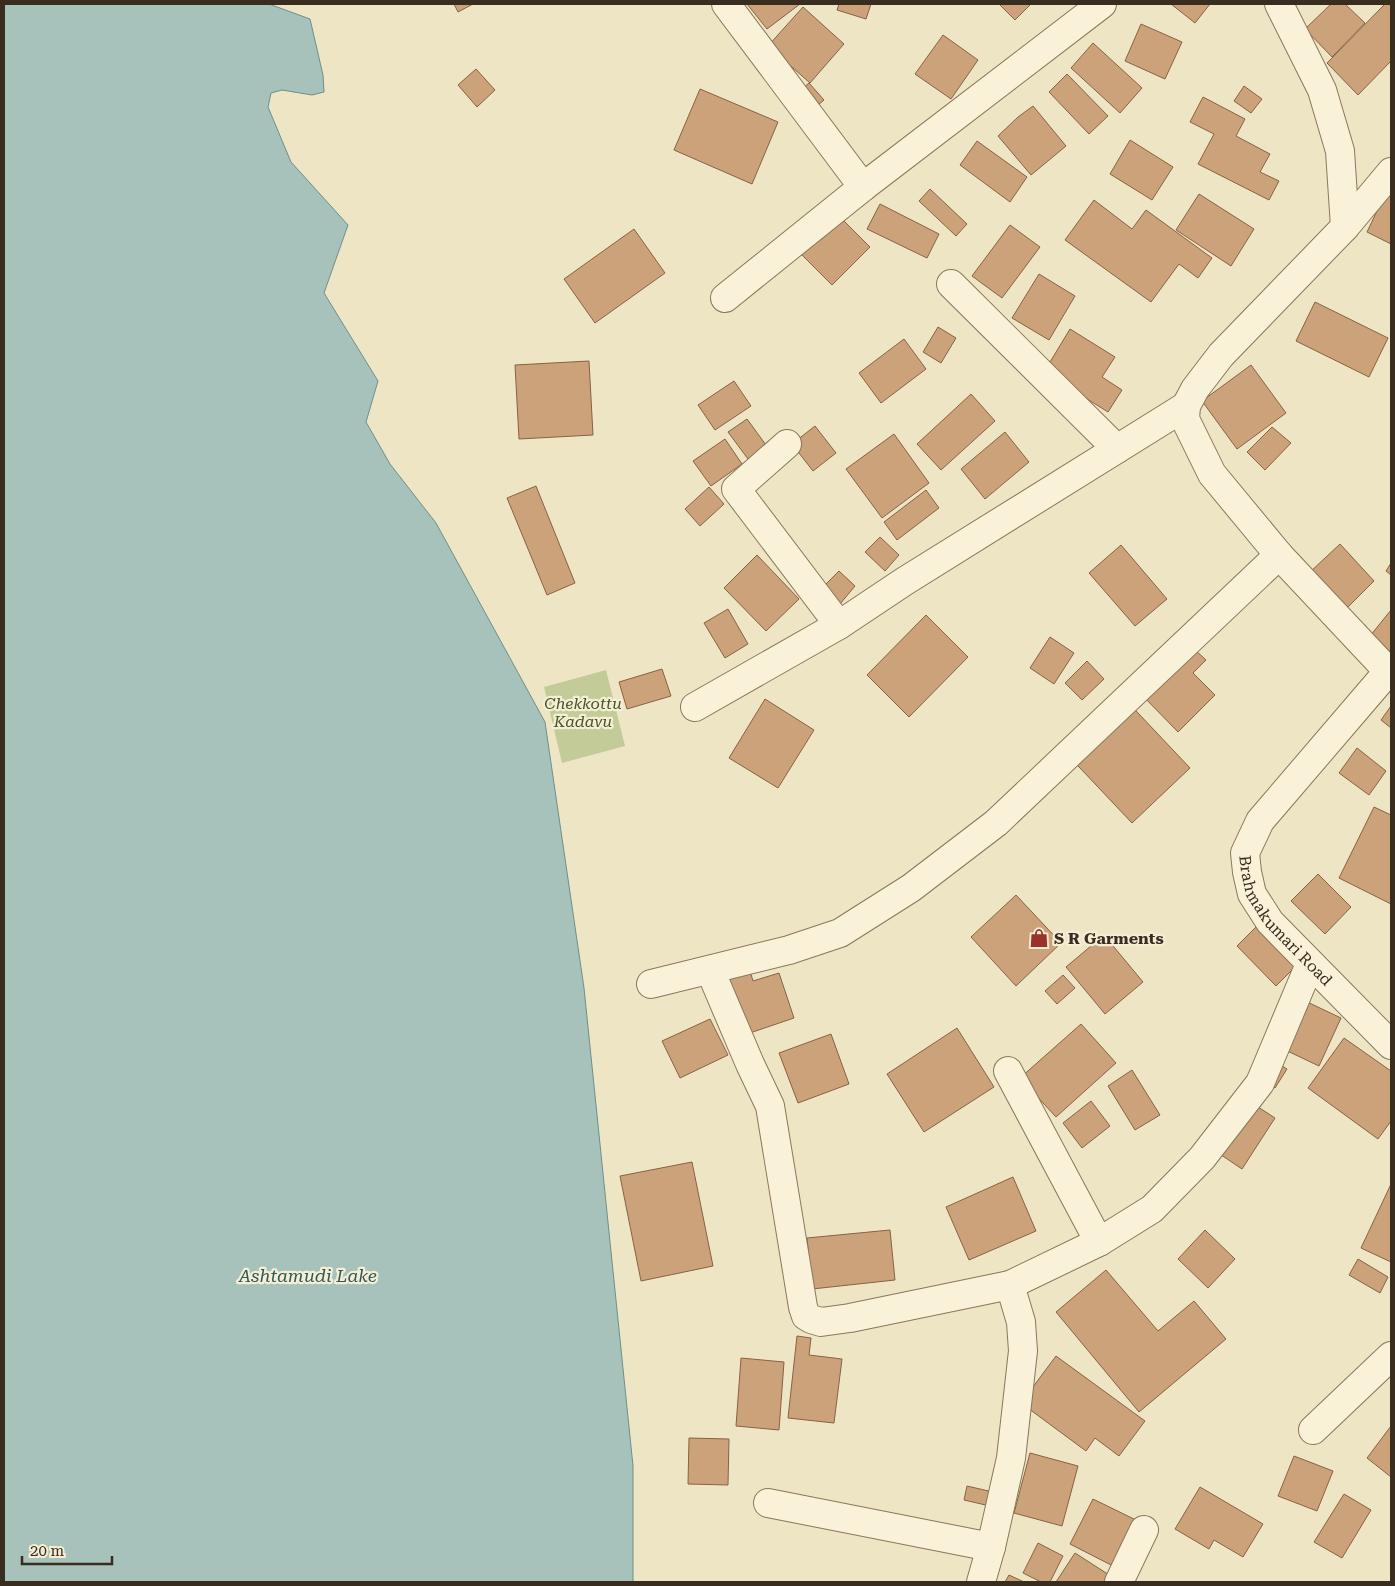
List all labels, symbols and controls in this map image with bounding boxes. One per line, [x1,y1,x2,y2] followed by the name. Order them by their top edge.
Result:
[544,694,622,731] park label: Chekkottu Kadavu
[1236,854,1337,989] street label: Brahmakumari Road
[1028,927,1050,949] shop icon: S R Garments
[1054,929,1164,948] place label: S R Garments
[238,1265,377,1286] water label: Ashtamudi Lake
[22,1534,112,1566] scale bar
[30,1542,65,1560] text: 20 m

